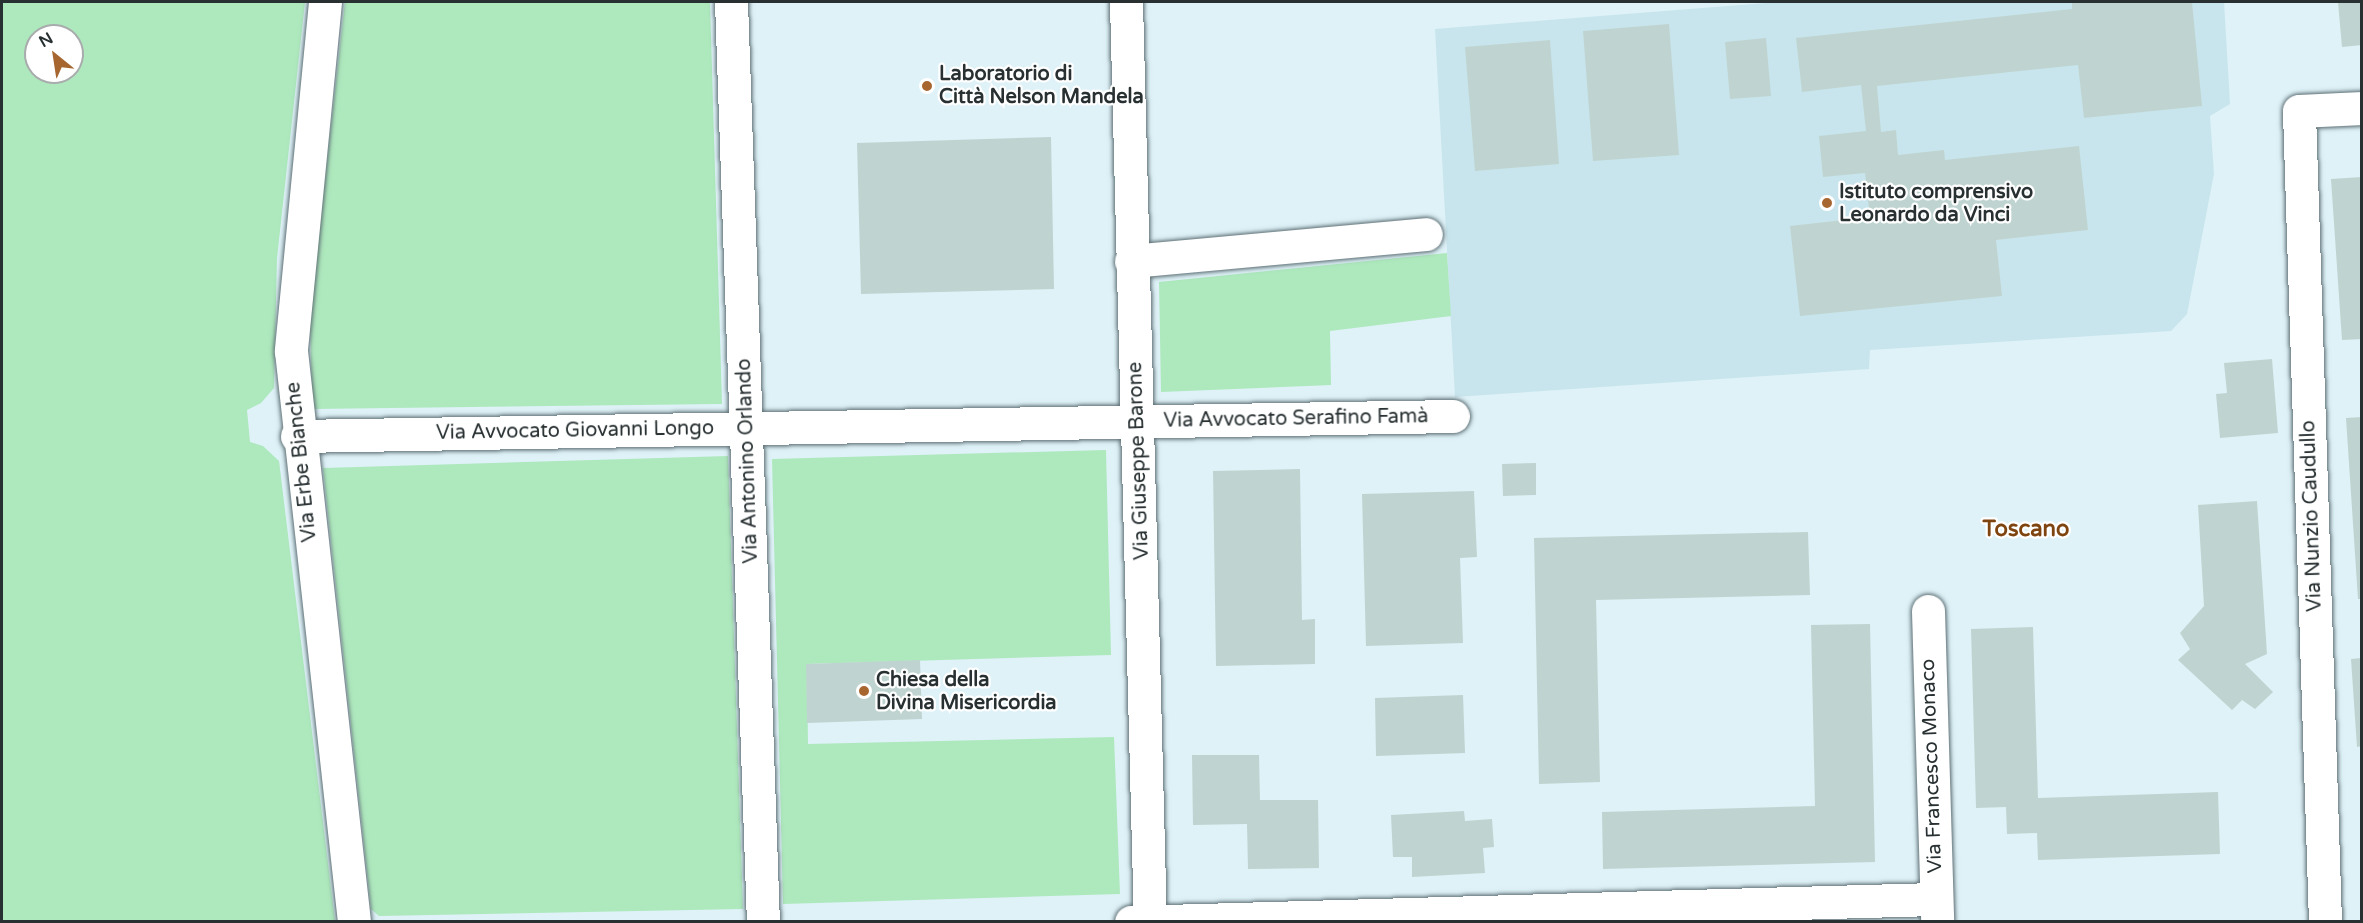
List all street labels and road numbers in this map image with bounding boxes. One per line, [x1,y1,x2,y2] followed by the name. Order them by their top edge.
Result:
[732,358,764,564] street label: Via Antonino Orlando
[1124,362,1154,560] street label: Via Giuseppe Barone
[282,381,322,543] street label: Via Erbe Bianche
[1163,405,1429,433] street label: Via Avvocato Serafino Famà
[436,417,714,445] street label: Via Avvocato Giovanni Longo
[2297,420,2327,612] street label: Via Nunzio Caudullo
[1916,658,1948,874] street label: Via Francesco Monaco

